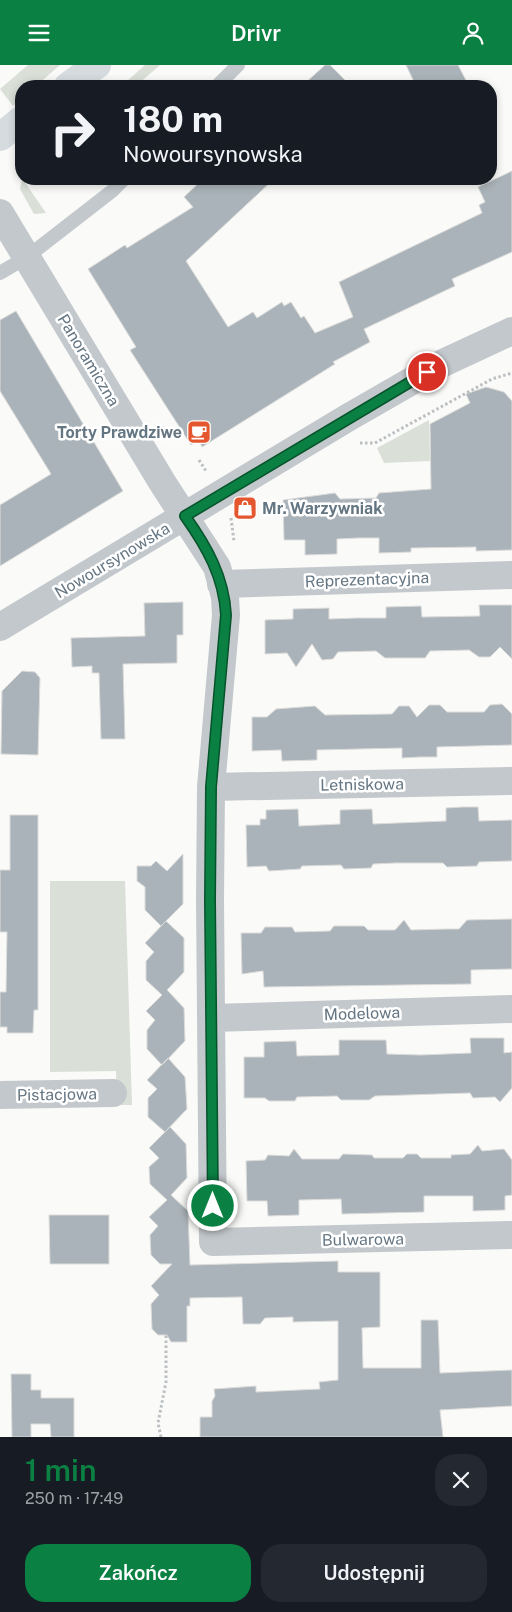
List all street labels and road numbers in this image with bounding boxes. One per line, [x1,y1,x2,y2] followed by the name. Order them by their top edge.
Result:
[54,311,124,410] street label: Panoramiczna
[51,519,173,602] street label: Nowoursynowska
[305,568,429,591] street label: Reprezentacyjna
[320,774,404,795] street label: Letniskowa
[324,1003,400,1024] street label: Modelowa
[17,1084,97,1105] street label: Pistacjowa
[322,1229,404,1250] street label: Bulwarowa

